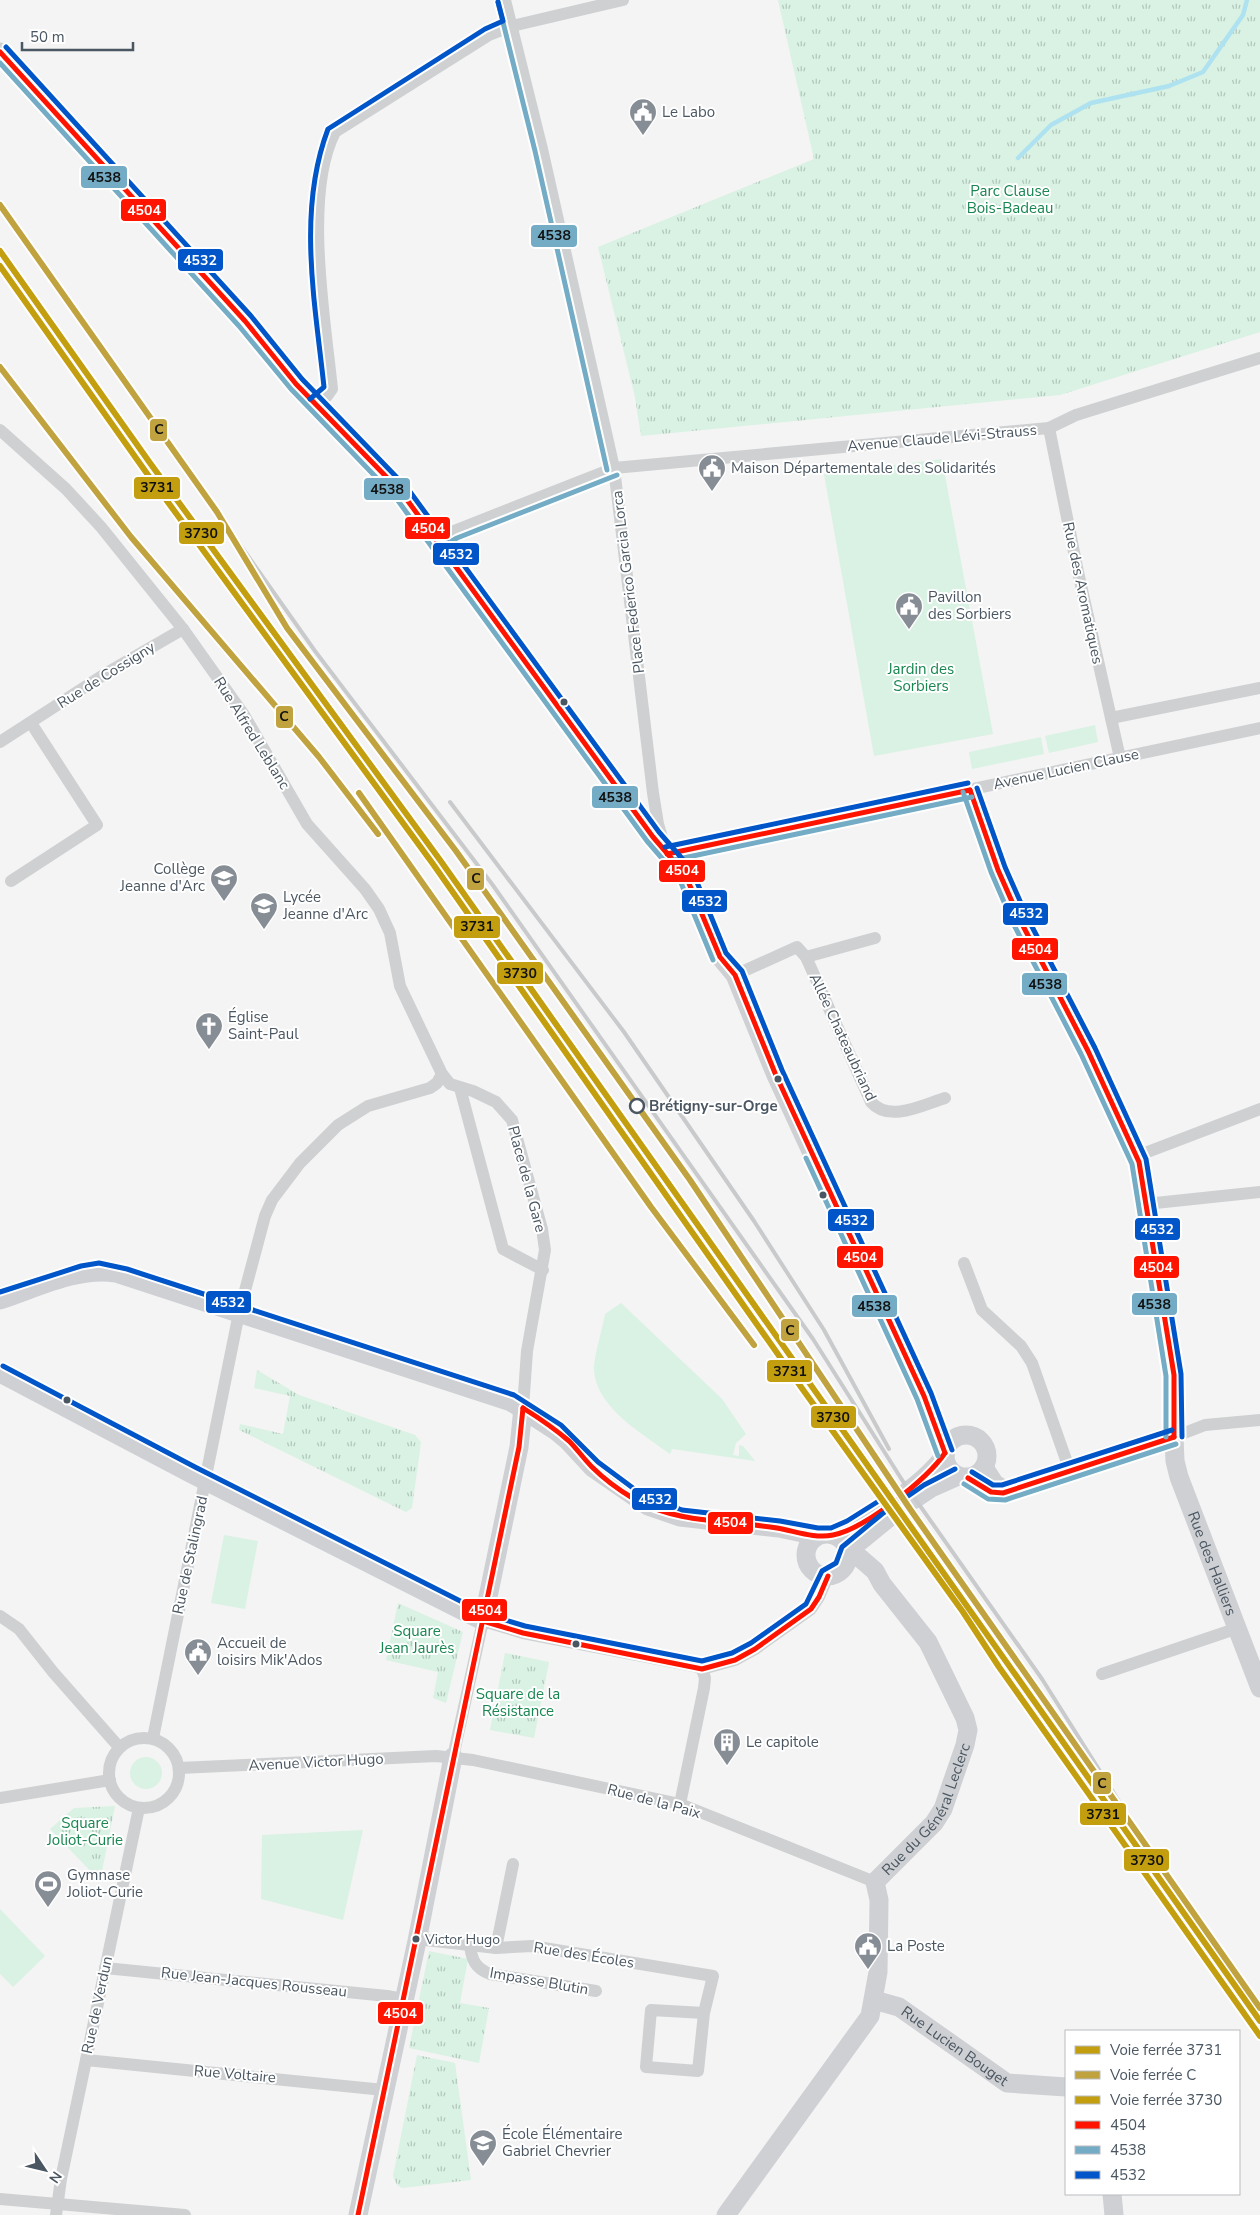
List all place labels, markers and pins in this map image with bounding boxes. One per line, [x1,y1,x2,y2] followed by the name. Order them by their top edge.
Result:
[628,97,658,136] public building icon: Le Labo
[662,102,715,122] place label: Le Labo
[697,453,727,492] public building icon: Maison Départementale des Solidarités
[731,458,996,478] place label: Maison Départementale des Solidarités
[928,587,1011,624] place label: Pavillon des Sorbiers
[894,591,924,630] public building icon: Pavillon des Sorbiers
[559,697,569,707] unlabelled marker
[119,859,205,896] place label: Collège Jeanne d'Arc
[209,863,239,902] school or university icon: Collège Jeanne d'Arc
[282,887,368,924] place label: Lycée Jeanne d'Arc
[249,891,279,930] school or university icon: Lycée Jeanne d'Arc
[228,1007,299,1044] place label: Église Saint-Paul
[194,1011,224,1050] church icon: Église Saint-Paul
[773,1074,783,1084] unlabelled marker
[649,1096,778,1116] place label: Brétigny-sur-Orge
[629,1098,645,1114] marker: Brétigny-sur-Orge
[818,1190,828,1200] unlabelled marker
[62,1395,72,1405] unlabelled marker
[217,1633,323,1670] place label: Accueil de loisirs Mik'Ados
[183,1637,213,1676] public building icon: Accueil de loisirs Mik'Ados
[571,1639,581,1649] unlabelled marker
[712,1727,742,1766] building icon: Le capitole
[746,1732,819,1752] place label: Le capitole
[66,1865,143,1902] place label: Gymnase Joliot-Curie
[33,1869,63,1908] sports icon: Gymnase Joliot-Curie
[424,1930,500,1949] place label: Victor Hugo
[853,1931,883,1970] public building icon: La Poste
[411,1934,421,1944] marker: Victor Hugo
[887,1936,945,1956] place label: La Poste
[502,2124,622,2161] place label: École Élémentaire Gabriel Chevrier
[468,2128,498,2167] school or university icon: École Élémentaire Gabriel Chevrier

